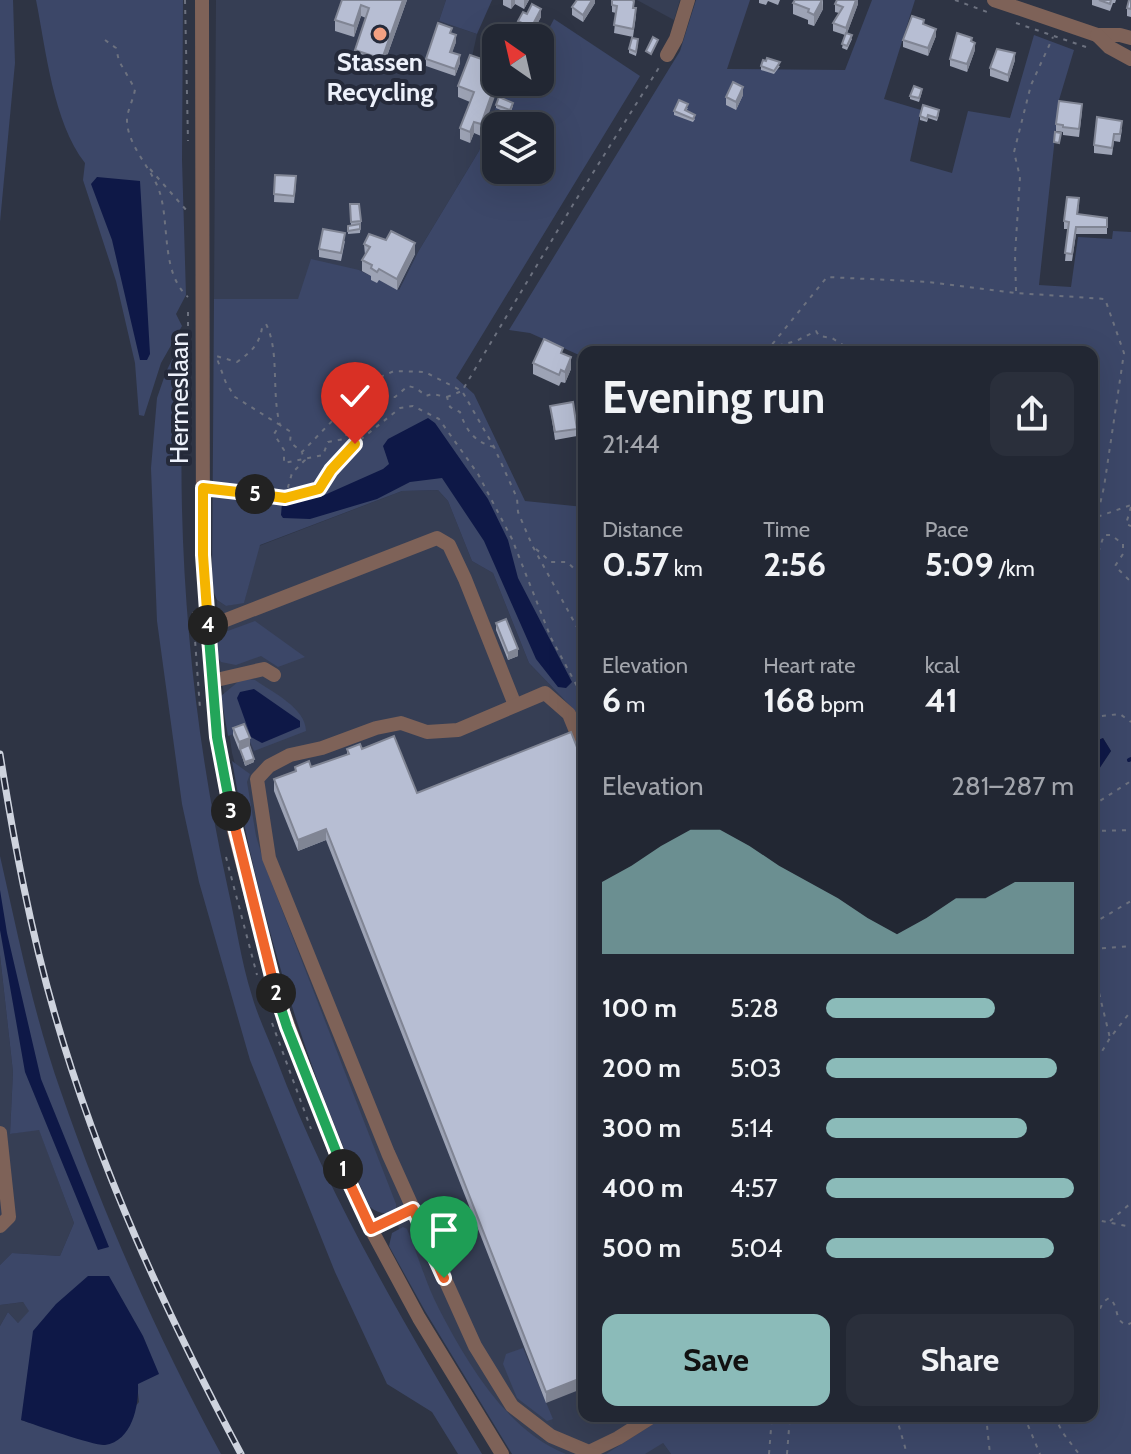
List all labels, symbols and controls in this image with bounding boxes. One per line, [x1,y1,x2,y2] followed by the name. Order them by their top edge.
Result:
[482,24,554,96] north arrow
[482,24,554,184] map controls
[371,25,389,43] marker: Stassen Recycling
[327,46,433,108] place label: Stassen Recycling
[482,112,554,184] button: layers
[163,332,195,464] street label: Hermeslaan
[321,362,389,444] pin
[602,371,825,424] text: Evening run
[990,372,1074,456] button: share
[333,374,377,418] icon: check
[602,428,660,460] text: 21:44
[235,474,275,514] pin: 5
[249,480,261,507] text: 5
[602,516,683,543] text: Distance
[763,516,810,543] text: Time
[925,516,969,543] text: Pace
[602,543,669,585] text: 0.57
[763,543,826,585] text: 2:56
[925,543,994,585] text: 5:09
[669,555,703,582] text: km
[994,555,1035,582] text: /km
[188,605,228,645] pin: 4
[201,611,215,638] text: 4
[602,652,688,679] text: Elevation
[763,652,855,679] text: Heart rate
[925,652,960,679] text: kcal
[602,679,621,721] text: 6
[763,679,816,721] text: 168
[925,679,958,721] text: 41
[621,691,645,718] text: m
[816,691,864,718] text: bpm
[602,770,704,802] text: Elevation
[951,770,1074,802] text: 281–287 m
[211,791,251,831] pin: 3
[225,797,237,824] text: 3
[256,973,296,1013] pin: 2
[270,979,282,1006] text: 2
[602,992,677,1024] text: 100 m
[730,992,779,1024] text: 5:28
[602,1052,681,1084] text: 200 m
[730,1052,782,1084] text: 5:03
[602,1112,681,1144] text: 300 m
[730,1112,773,1144] text: 5:14
[323,1149,363,1189] pin: 1
[339,1155,347,1182] text: 1
[602,1172,683,1204] text: 400 m
[730,1172,778,1204] text: 4:57
[410,1196,478,1278] pin
[422,1208,466,1252] icon: arrive
[602,1232,681,1264] text: 500 m
[730,1232,783,1264] text: 5:04
[602,1314,830,1406] button: Save
[846,1314,1074,1406] button: Share

